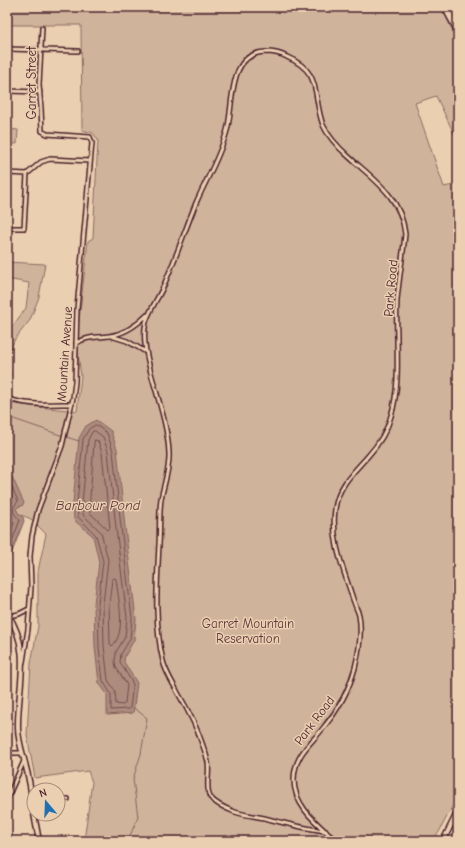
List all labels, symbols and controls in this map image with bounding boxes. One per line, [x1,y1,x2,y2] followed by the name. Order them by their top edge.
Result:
[24,45,39,120] street label: Garret Street
[381,259,400,317] street label: Park Road
[54,305,75,402] street label: Mountain Avenue
[56,497,141,514] water label: Barbour Pond
[202,616,294,646] park label: Garret Mountain Reservation
[291,693,338,748] street label: Park Road
[26,782,66,822] north arrow
[37,786,48,800] text: N

